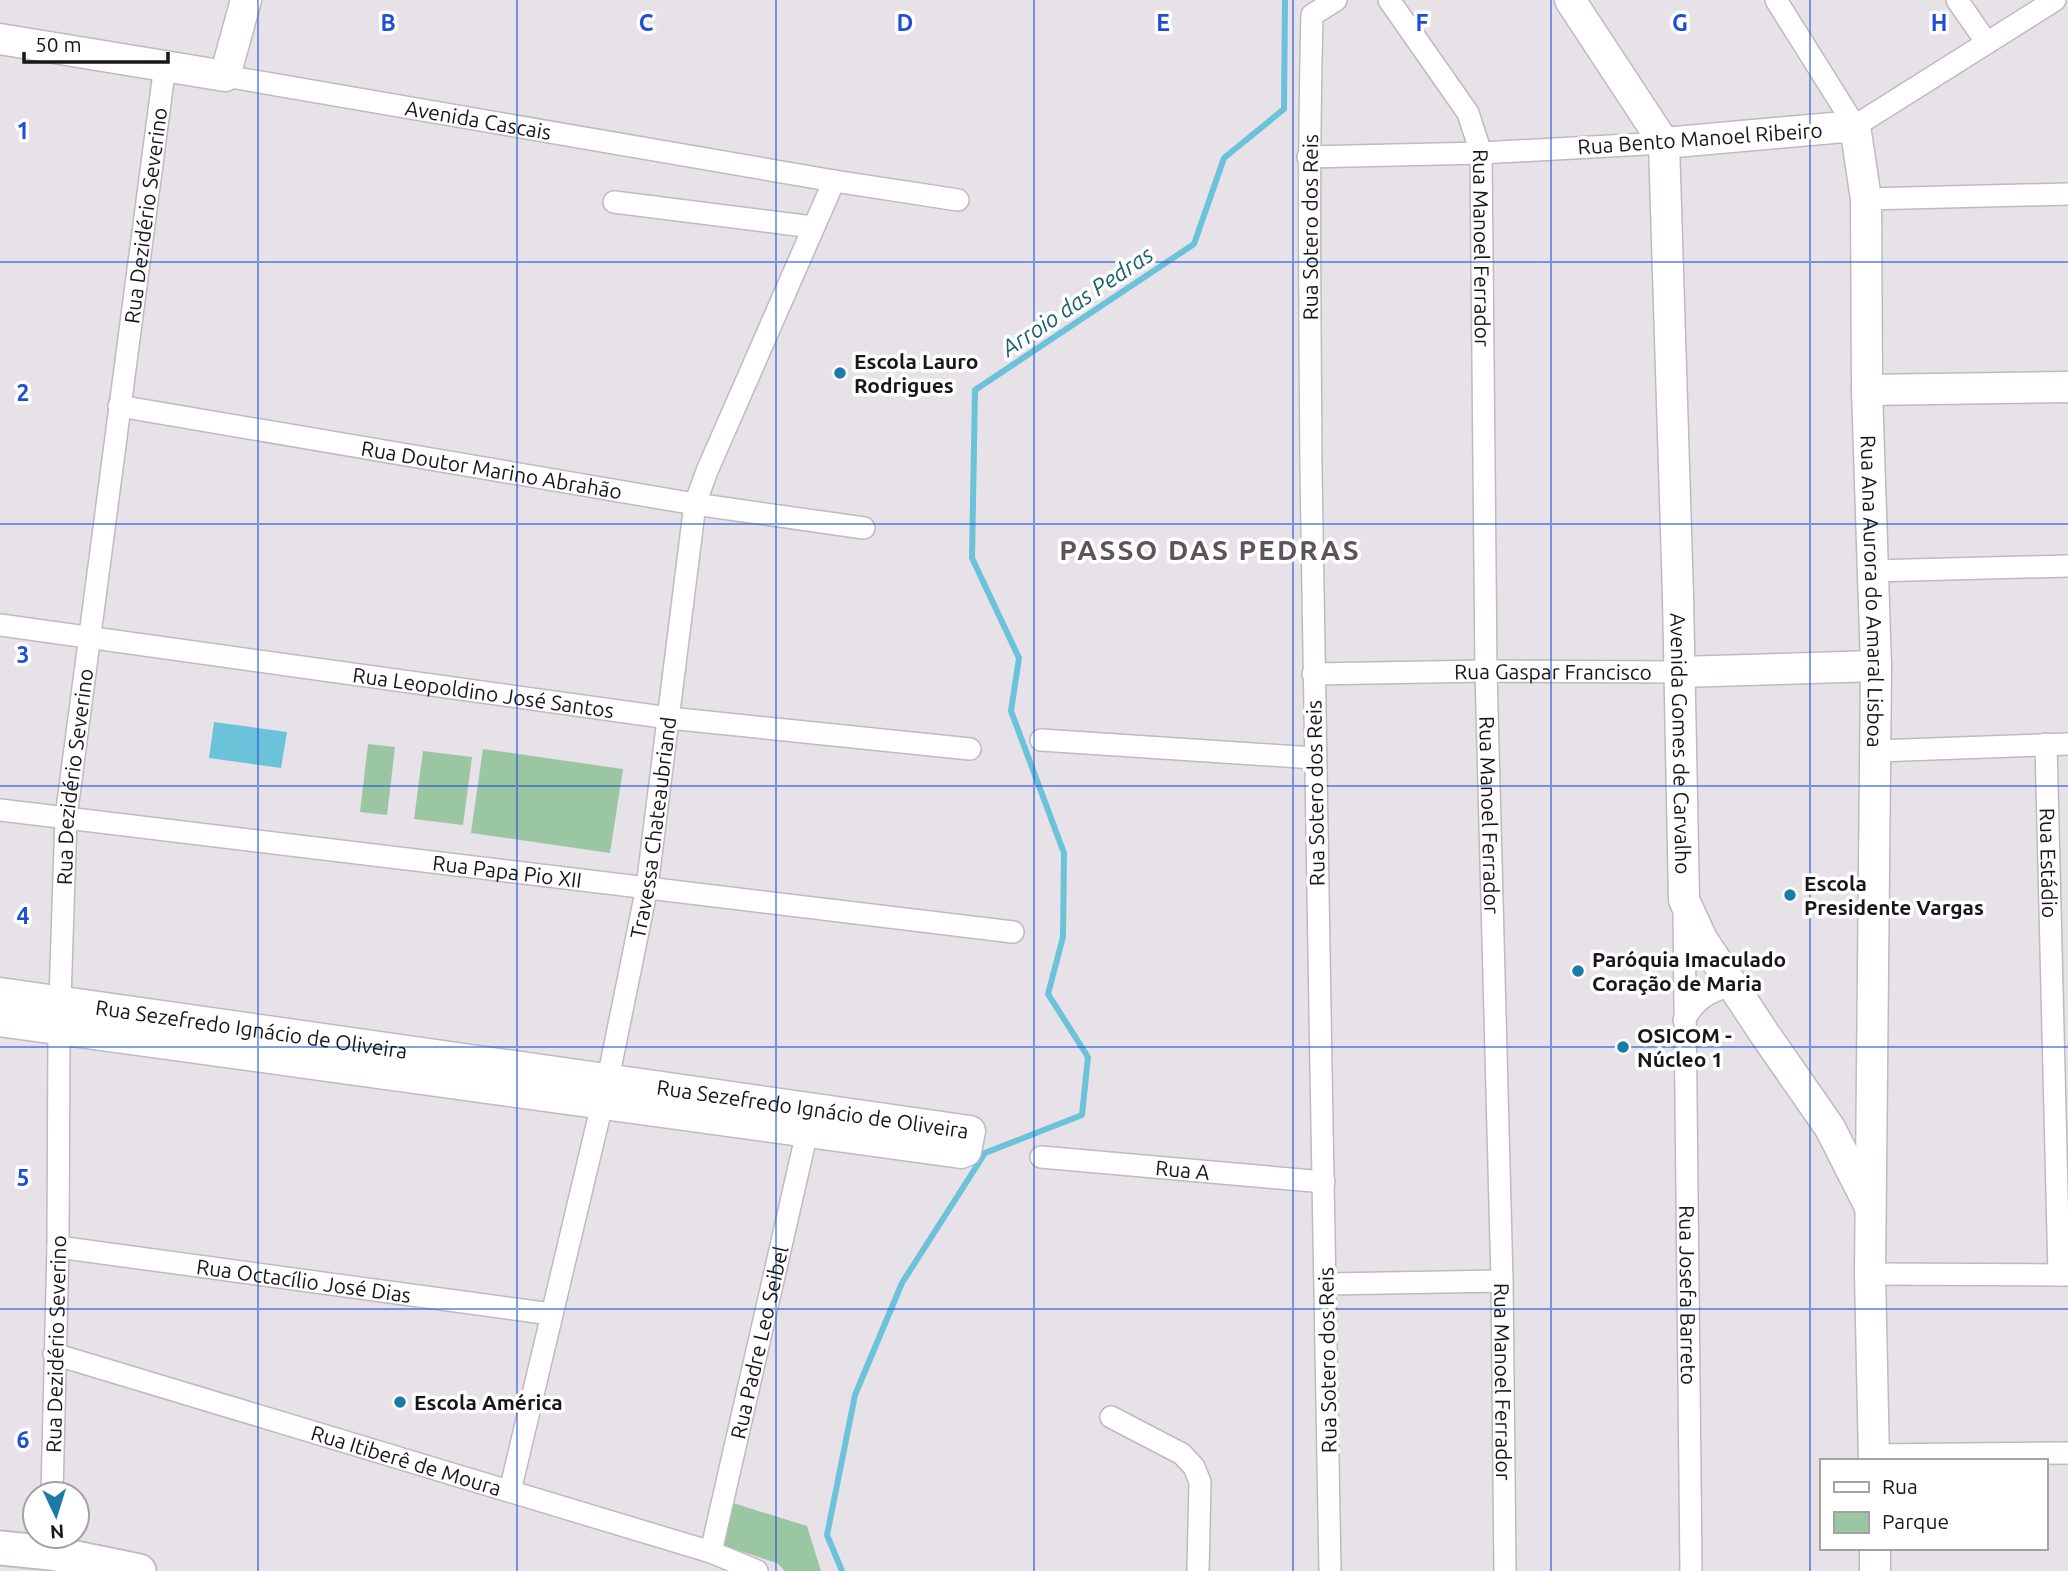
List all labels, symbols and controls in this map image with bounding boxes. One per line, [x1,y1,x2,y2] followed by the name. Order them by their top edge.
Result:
[380,10,396,35] text: B
[639,10,654,35] text: C
[897,10,913,35] text: D
[1156,10,1170,35] text: E
[1416,10,1429,35] text: F
[1672,10,1688,35] text: G
[1931,10,1947,35] text: H
[24,21,168,65] scale bar
[35,32,82,56] text: 50 m
[403,95,553,144] street label: Avenida Cascais
[119,106,171,325] street label: Rua Dezidério Severino
[1577,117,1823,159] street label: Rua Bento Manoel Ribeiro
[17,118,29,143] text: 1
[1298,134,1322,320] street label: Rua Sotero dos Reis
[1469,149,1495,347] street label: Rua Manoel Ferrador
[996,241,1158,361] water label: Arroio das Pedras
[854,349,978,397] place label: Escola Lauro Rodrigues
[832,365,848,381] marker: Escola Lauro Rodrigues
[17,380,29,405] text: 2
[359,435,624,503] street label: Rua Doutor Marino Abrahão
[1856,435,1888,748] street label: Rua Ana Aurora do Amaral Lisboa
[1059,534,1361,565] district label: PASSO DAS PEDRAS
[1666,613,1695,875] street label: Avenida Gomes de Carvalho
[17,642,29,667] text: 3
[1454,659,1652,684] street label: Rua Gaspar Francisco
[351,662,616,722] street label: Rua Leopoldino José Santos
[52,667,97,885] street label: Rua Dezidério Severino
[1301,700,1329,886] street label: Rua Sotero dos Reis
[625,715,680,941] street label: Travessa Chateaubriand
[1475,716,1504,914] street label: Rua Manoel Ferrador
[2036,808,2062,918] street label: Rua Estádio
[431,850,583,892] street label: Rua Papa Pio XII
[1804,871,1984,919] place label: Escola Presidente Vargas
[1782,887,1798,903] marker: Escola Presidente Vargas
[17,903,30,928] text: 4
[1592,947,1786,995] place label: Paróquia Imaculado Coração de Maria
[1570,963,1586,979] marker: Paróquia Imaculado Coração de Maria
[94,995,409,1063] street label: Rua Sezefredo Ignácio de Oliveira
[1637,1023,1732,1071] place label: OSICOM - Núcleo 1
[1615,1039,1631,1055] marker: OSICOM - Núcleo 1
[655,1075,970,1143] street label: Rua Sezefredo Ignácio de Oliveira
[1154,1155,1211,1184] street label: Rua A
[17,1165,29,1190] text: 5
[1675,1205,1701,1385] street label: Rua Josefa Barreto
[41,1235,70,1453] street label: Rua Dezidério Severino
[725,1244,793,1441] street label: Rua Padre Leo Seibel
[195,1254,413,1307] street label: Rua Octacílio José Dias
[1313,1267,1341,1453] street label: Rua Sotero dos Reis
[1490,1283,1516,1481] street label: Rua Manoel Ferrador
[414,1390,563,1414] place label: Escola América
[392,1394,408,1410] marker: Escola América
[308,1420,504,1500] street label: Rua Itiberê de Moura
[17,1427,30,1452] text: 6
[1820,1459,2047,1550] legend
[1882,1474,1918,1498] text: Rua
[21,1480,91,1550] north arrow
[1882,1509,1949,1533] text: Parque
[49,1520,65,1543] text: N

